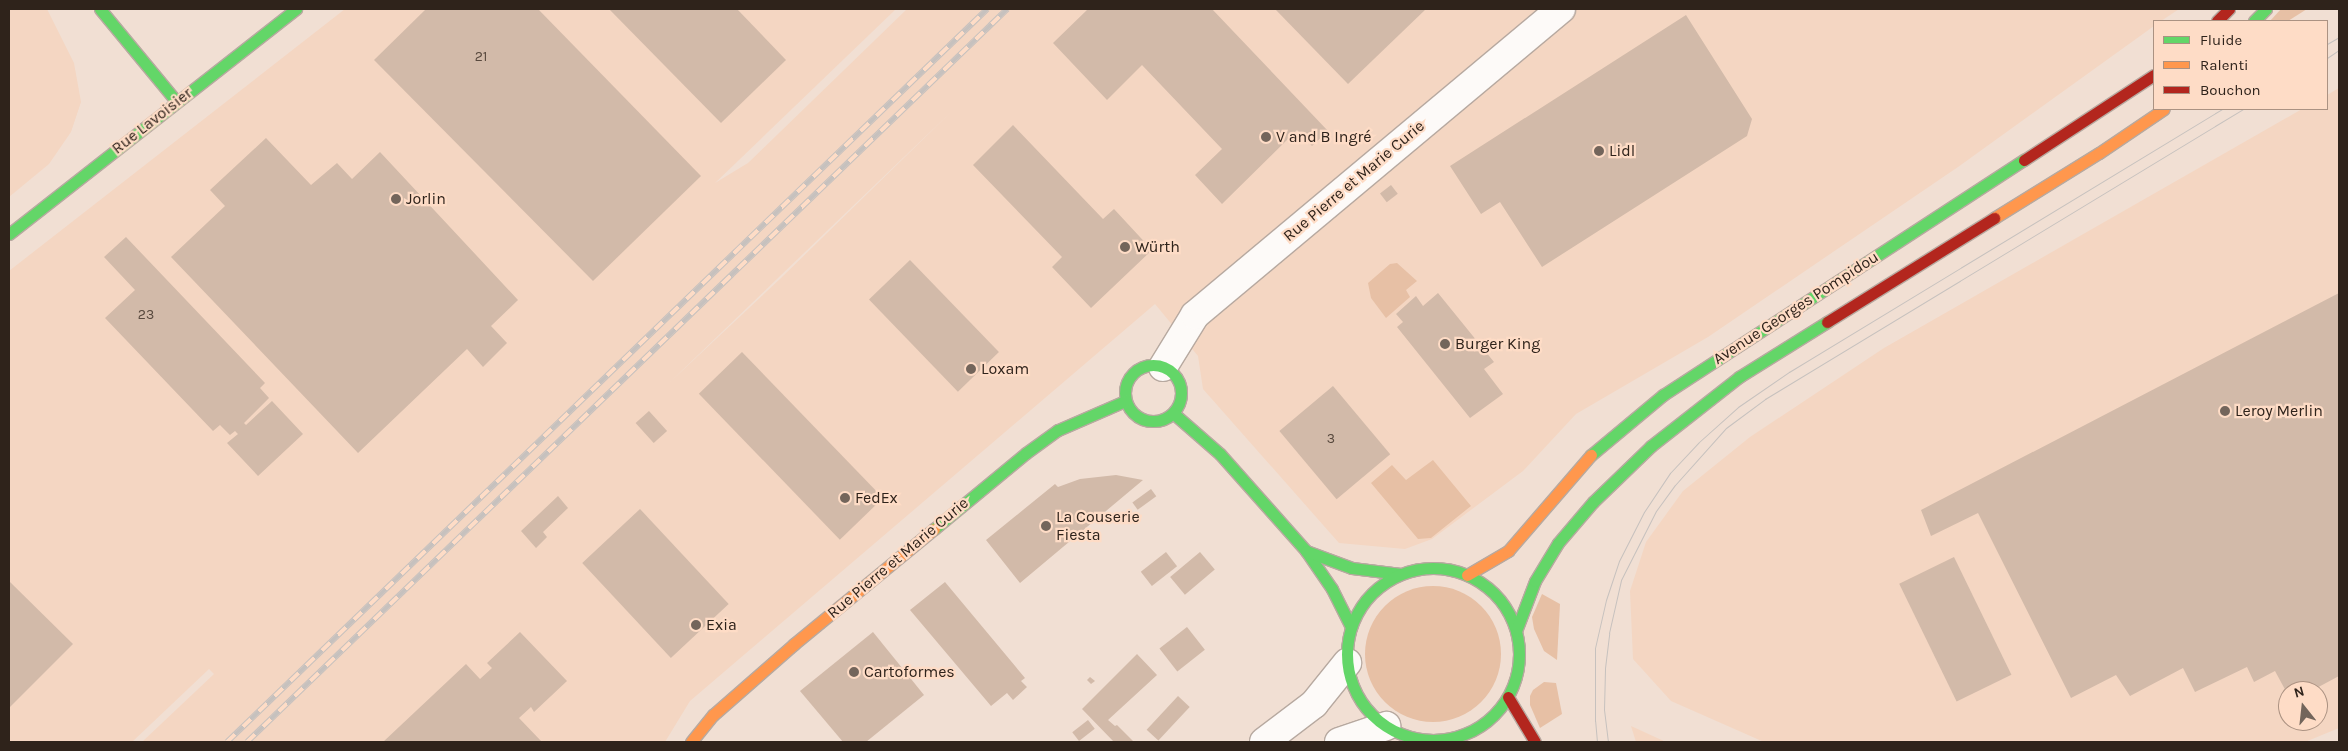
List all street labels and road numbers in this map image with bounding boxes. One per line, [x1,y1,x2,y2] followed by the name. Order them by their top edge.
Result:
[108,84,196,158] street label: Rue Lavoisier
[1280,116,1428,246] street label: Rue Pierre et Marie Curie
[1710,247,1882,369] street label: Avenue Georges Pompidou
[824,493,972,623] street label: Rue Pierre et Marie Curie

